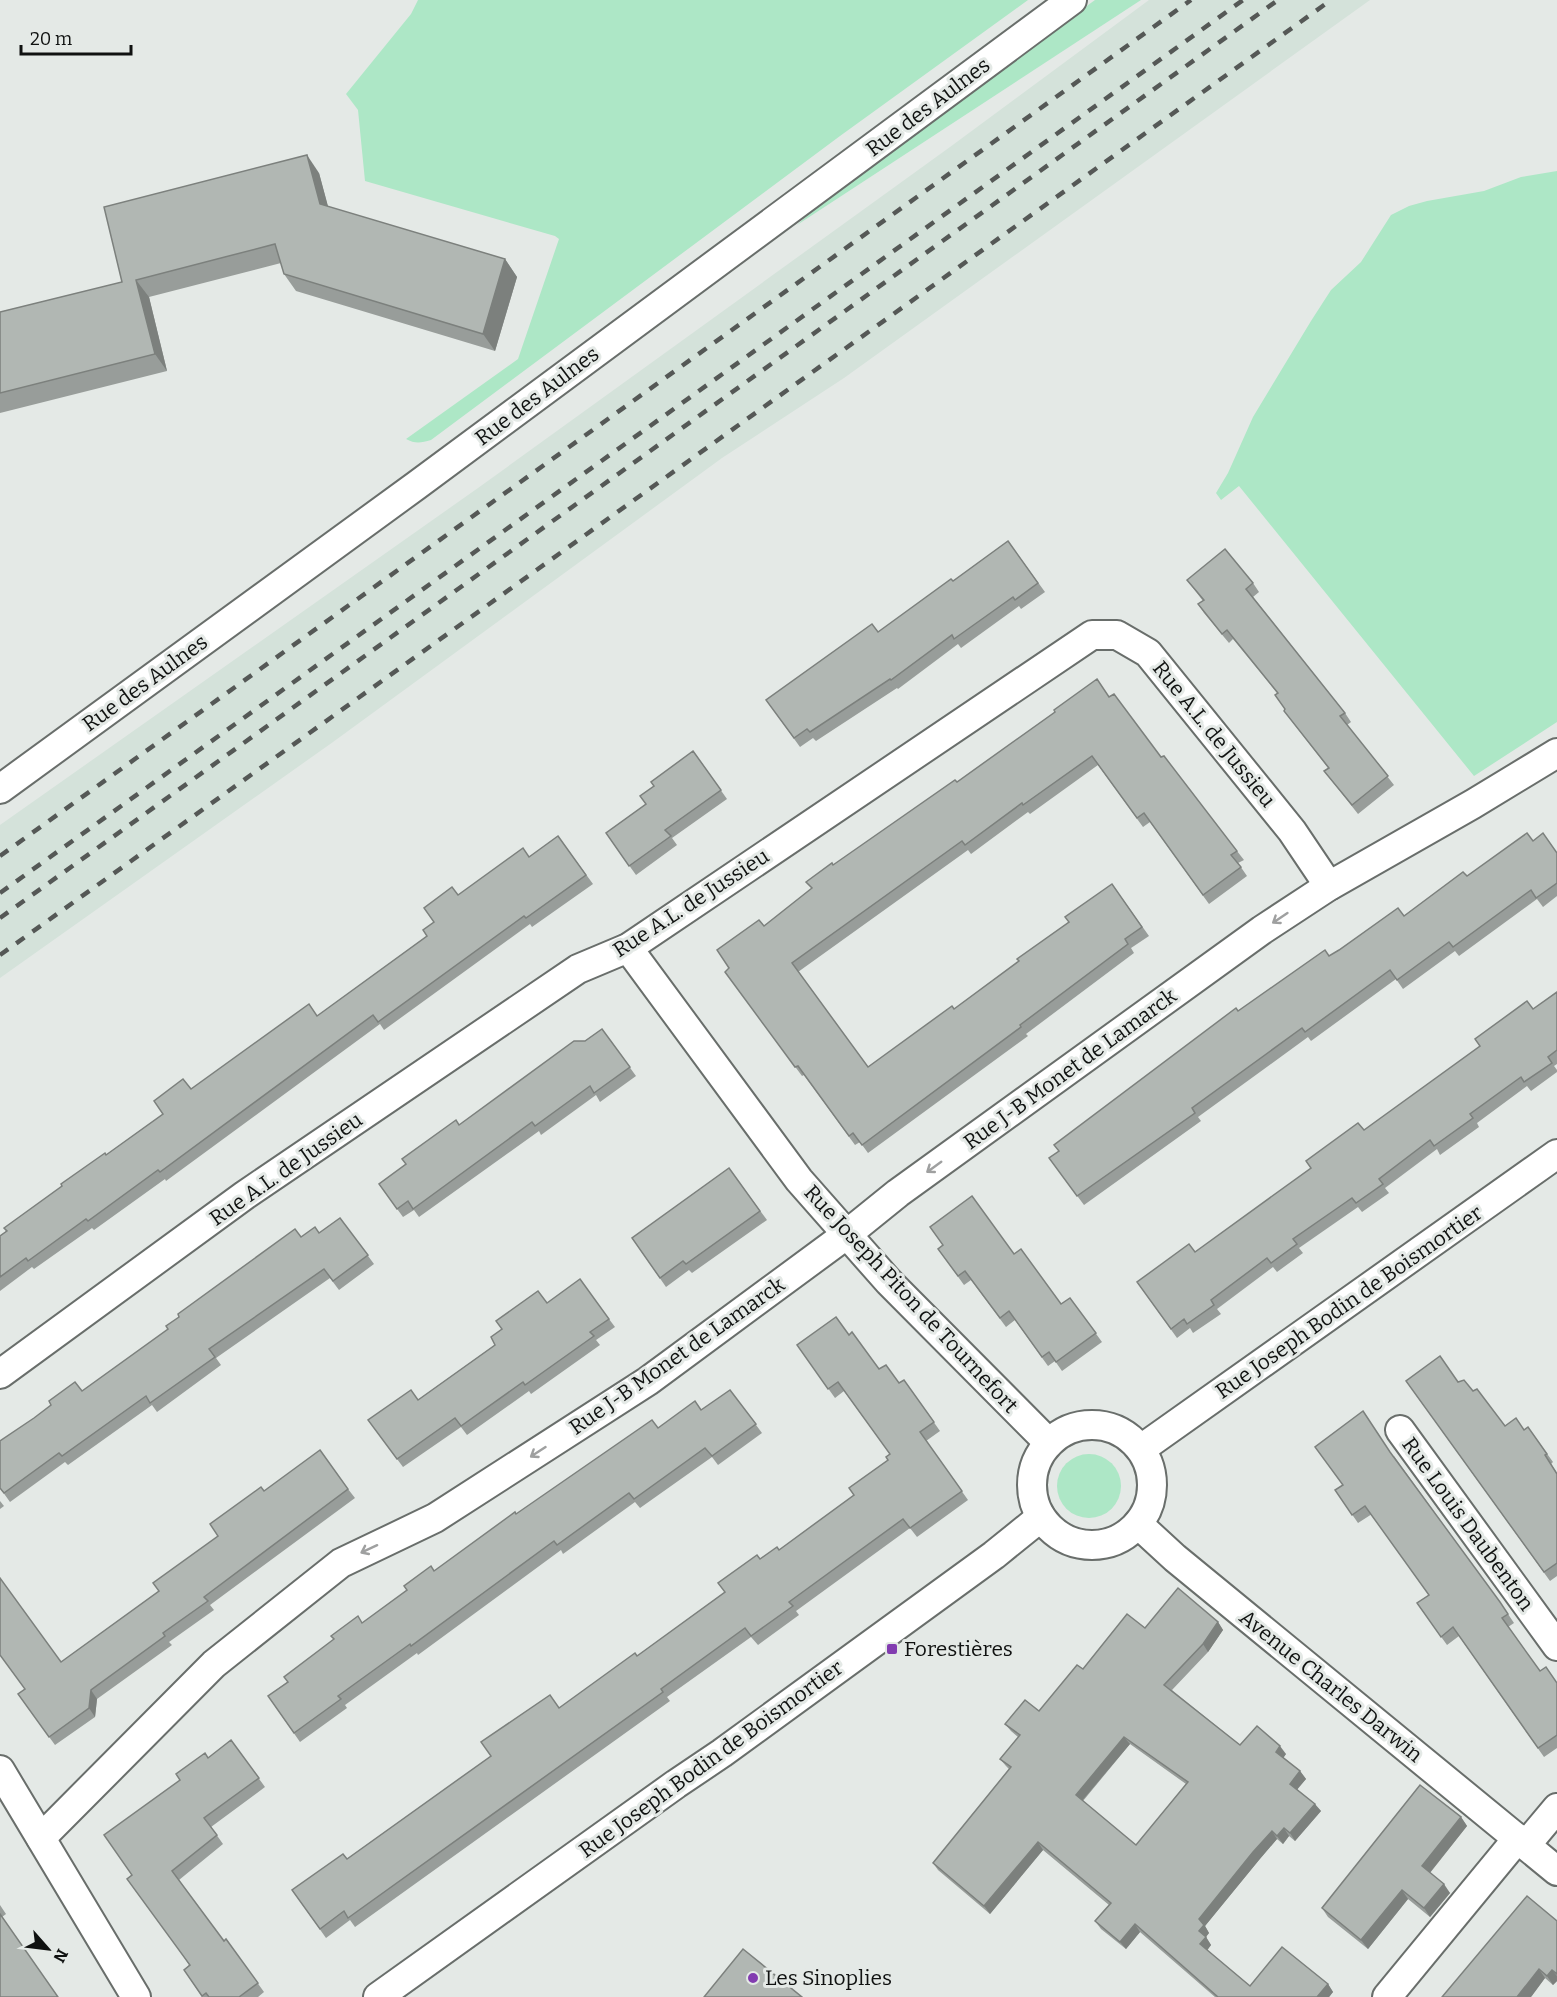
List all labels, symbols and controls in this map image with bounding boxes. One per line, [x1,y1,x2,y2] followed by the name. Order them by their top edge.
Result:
[21,18,130,56] scale bar
[30,28,72,50] text: 20 m
[861,52,995,162] street label: Rue des Aulnes
[470,341,604,451] street label: Rue des Aulnes
[77,629,213,737] street label: Rue des Aulnes
[1147,656,1281,812] street label: Rue A.L. de Jussieu
[608,843,774,963] street label: Rue A.L. de Jussieu
[1272,912,1289,924] one-way arrow
[958,983,1182,1155] street label: Rue J-B Monet de Lamarck
[205,1107,367,1231] street label: Rue A.L. de Jussieu
[927,1160,943,1173] one-way arrow
[799,1180,1024,1419] street label: Rue Joseph Piton de Tournefort
[1211,1200,1487,1404] street label: Rue Joseph Bodin de Boismortier
[564,1272,790,1440] street label: Rue J-B Monet de Lamarck
[1396,1432,1540,1616] street label: Rue Louis Daubenton
[530,1447,547,1459] one-way arrow
[361,1544,379,1556] one-way arrow
[1234,1604,1428,1768] street label: Avenue Charles Darwin
[904,1636,1013,1662] place label: Forestières
[885,1642,899,1656] marker: Forestières
[574,1655,848,1863] street label: Rue Joseph Bodin de Boismortier
[18,1919,78,1979] north arrow
[50,1946,72,1966] text: N
[765,1965,892,1991] place label: Les Sinoplies
[746,1971,760,1985] marker: Les Sinoplies

